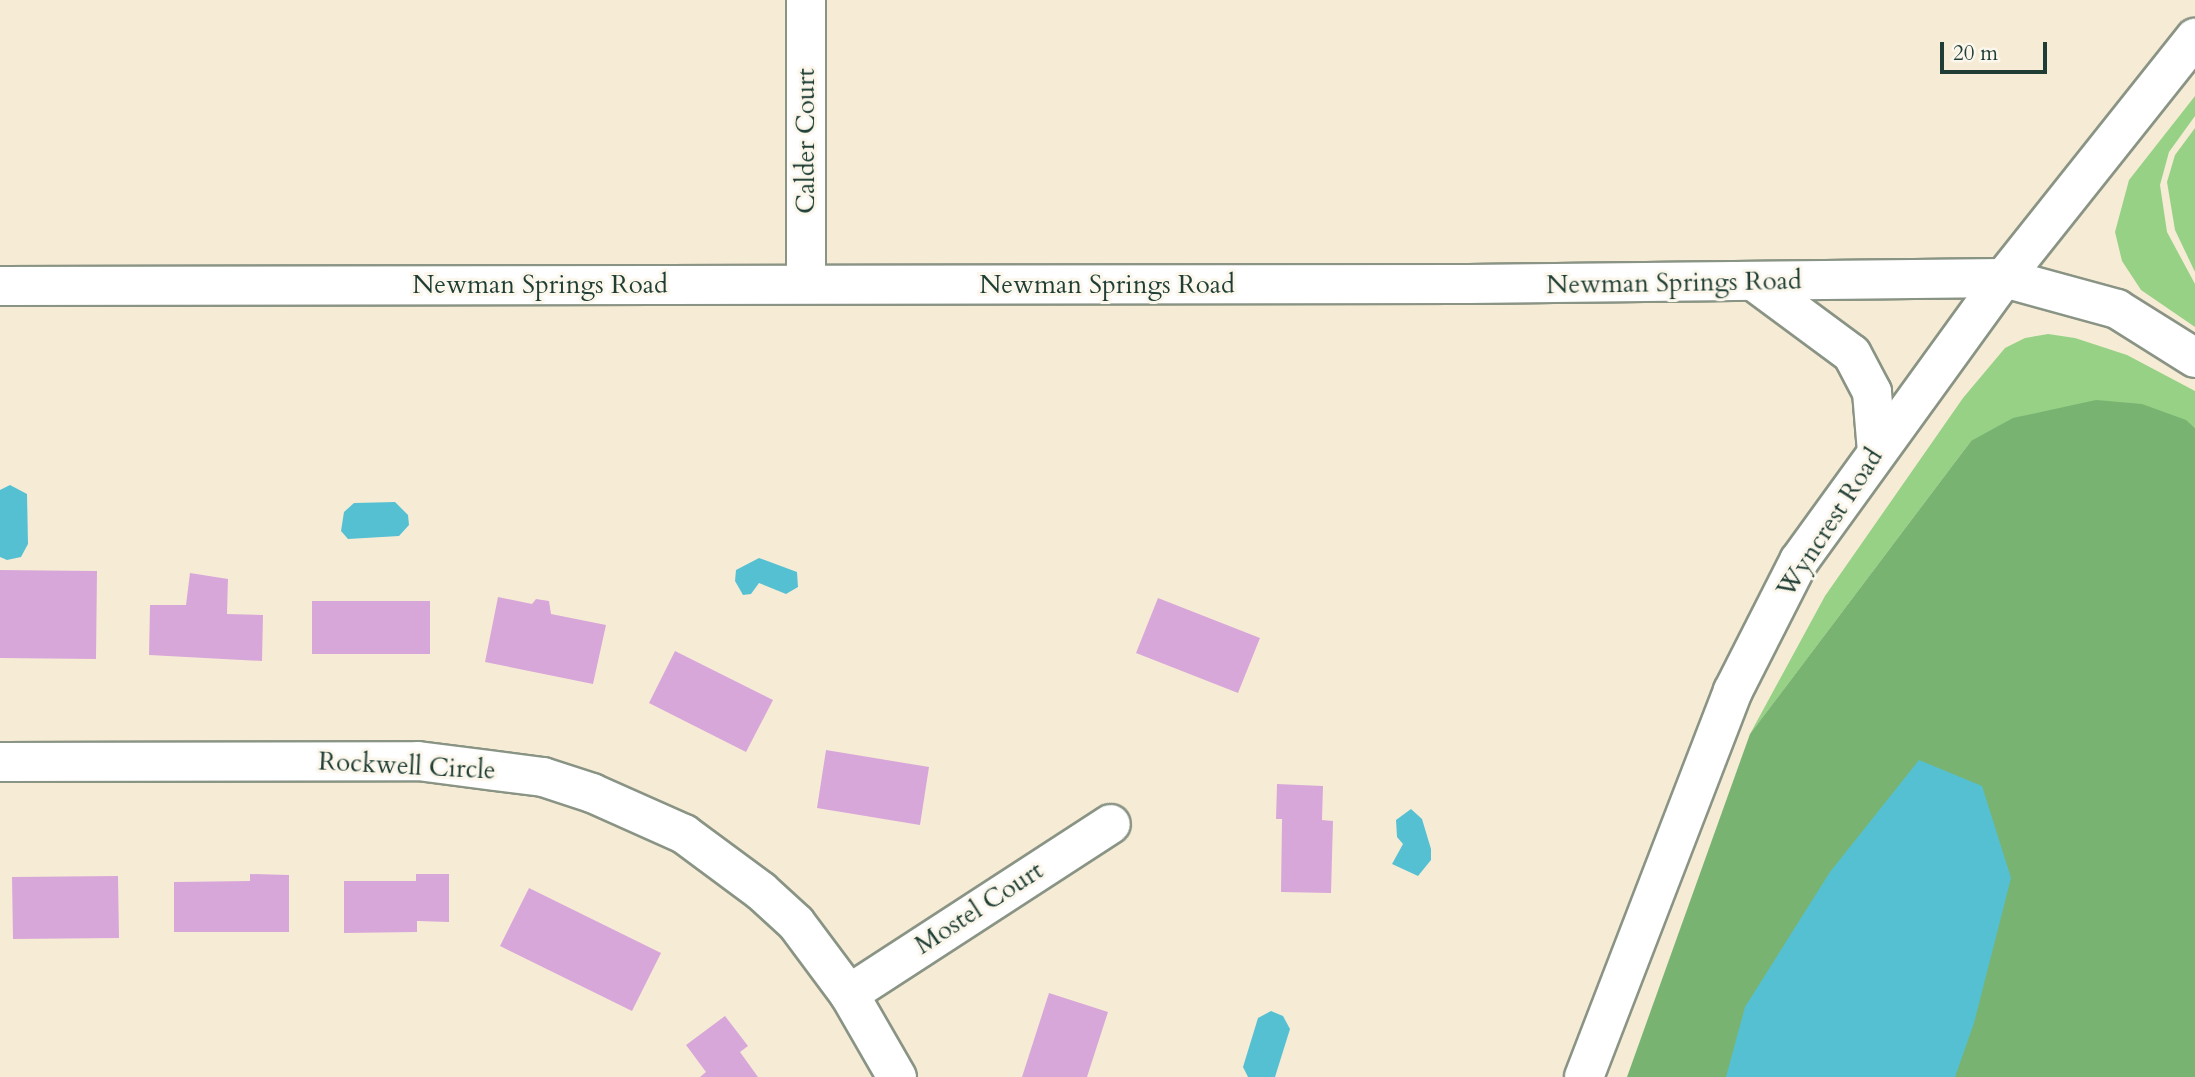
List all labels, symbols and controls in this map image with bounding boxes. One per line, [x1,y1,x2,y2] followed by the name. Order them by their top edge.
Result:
[1943,28,2050,72] scale bar
[1953,39,1998,68] text: 20 m
[790,68,822,214] street label: Calder Court
[1546,265,1802,301] street label: Newman Springs Road
[412,269,668,301] street label: Newman Springs Road
[979,269,1235,301] street label: Newman Springs Road
[1770,443,1890,603] street label: Wyncrest Road
[317,746,497,786] street label: Rockwell Circle
[909,855,1049,961] street label: Mostel Court

